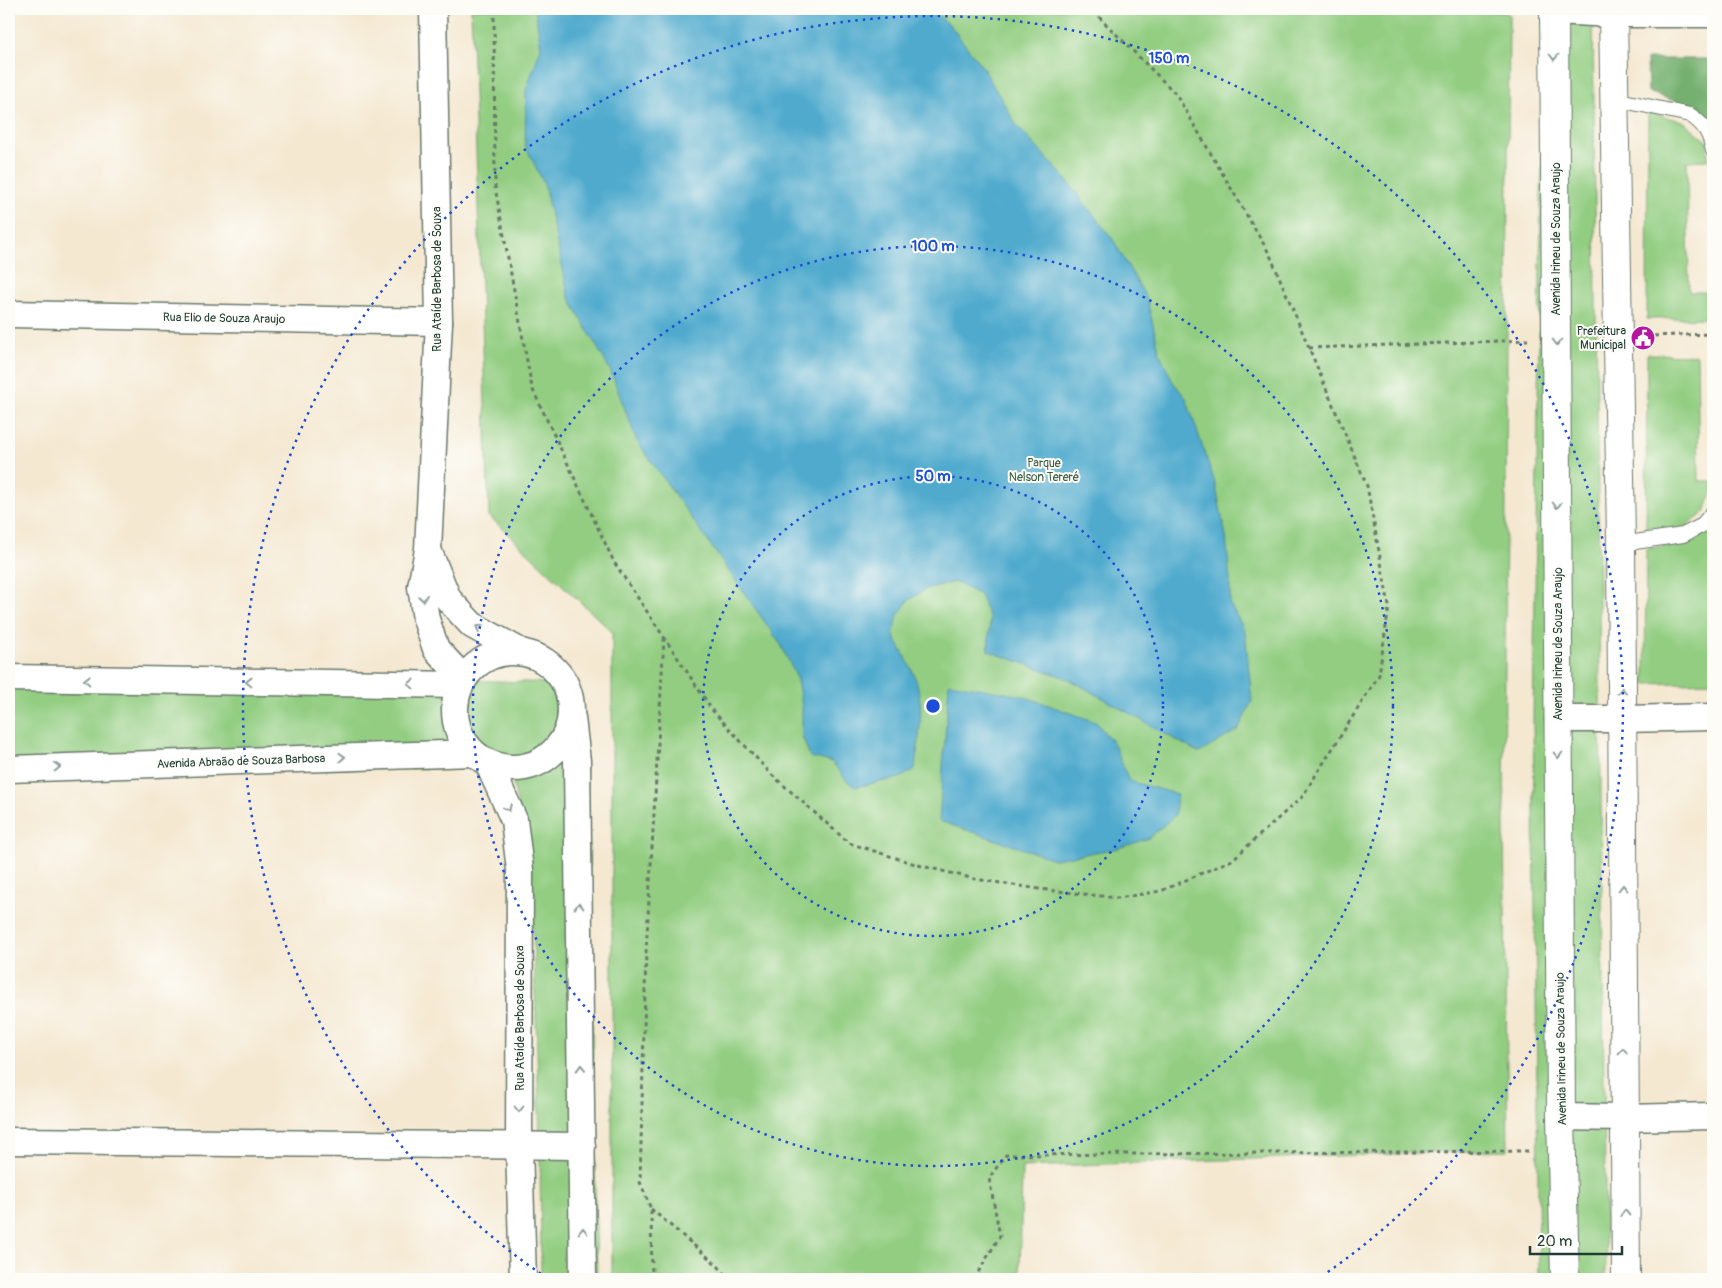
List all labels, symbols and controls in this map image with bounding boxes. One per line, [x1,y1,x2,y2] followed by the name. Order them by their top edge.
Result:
[1149,49,1189,68] text: 150 m
[1549,54,1559,62] one-way arrow
[1549,162,1564,316] street label: Avenida Irineu de Souza Araujo
[430,206,445,352] street label: Rua Ataíde Barbosa de Souxa
[912,237,954,256] text: 100 m
[163,310,286,327] street label: Rua Elio de Souza Araujo
[1577,324,1626,353] place label: Prefeitura Municipal
[1630,325,1656,351] public building icon: Prefeitura Municipal
[1551,339,1562,347] one-way arrow
[1009,456,1079,485] park label: Parque Nelson Tereré
[916,467,950,486] text: 50 m
[1552,502,1562,509] one-way arrow
[1551,567,1566,721] street label: Avenida Irineu de Souza Araujo
[417,593,427,602] one-way arrow
[475,625,484,635] one-way arrow
[82,674,90,685] one-way arrow
[245,677,252,687] one-way arrow
[407,679,415,689] one-way arrow
[1617,686,1627,694] one-way arrow
[924,697,942,715] centre of rings
[157,751,326,772] street label: Avenida Abraão de Souza Barbosa
[339,752,347,763] one-way arrow
[1553,752,1563,759] one-way arrow
[54,762,62,772] one-way arrow
[502,803,512,812] one-way arrow
[1618,884,1628,892] one-way arrow
[574,901,584,909] one-way arrow
[513,945,528,1091] street label: Rua Ataíde Barbosa de Souxa
[1553,972,1570,1126] street label: Avenida Irineu de Souza Araujo
[1618,1046,1628,1054] one-way arrow
[576,1064,586,1072] one-way arrow
[514,1105,524,1113] one-way arrow
[1620,1209,1630,1216] one-way arrow
[1530,1223,1622,1255] scale bar
[578,1226,588,1234] one-way arrow
[1537,1232,1572,1251] text: 20 m

